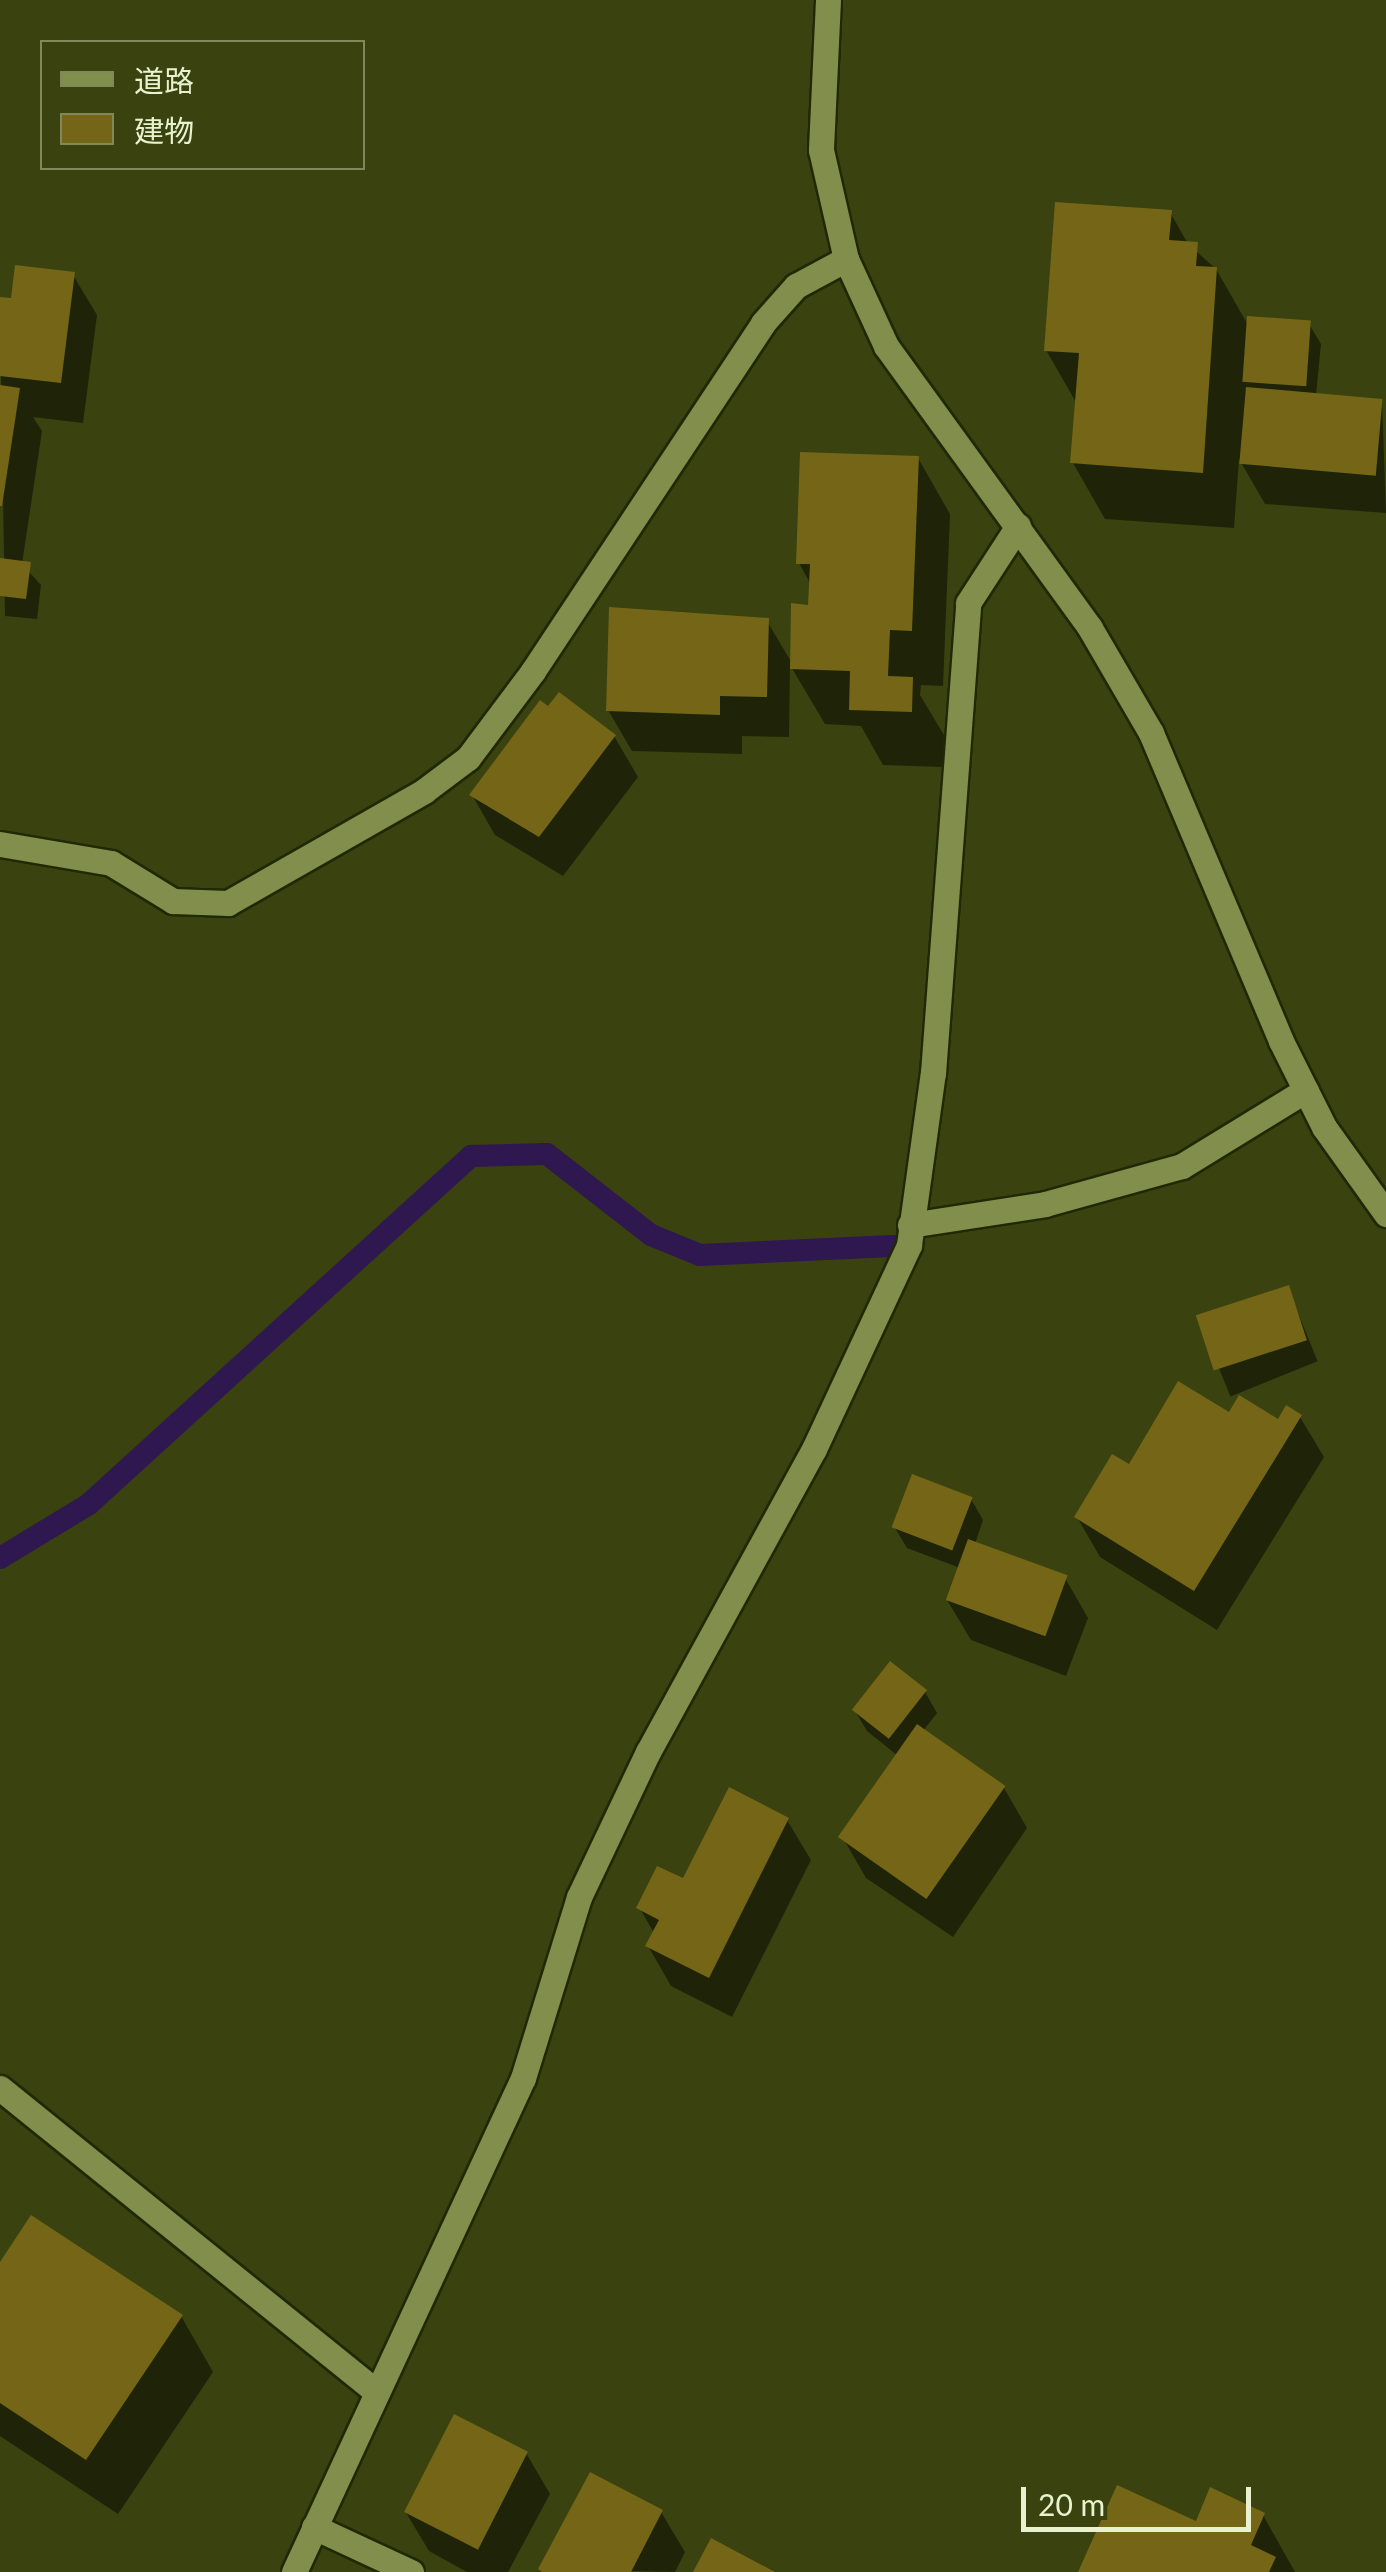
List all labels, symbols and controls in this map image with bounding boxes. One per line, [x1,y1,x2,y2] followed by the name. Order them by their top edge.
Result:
[40,40,365,170] legend
[134,62,194,98] text: 道路
[134,112,194,148] text: 建物
[1026,2467,1256,2529] scale bar
[1038,2486,1105,2522] text: 20 m

